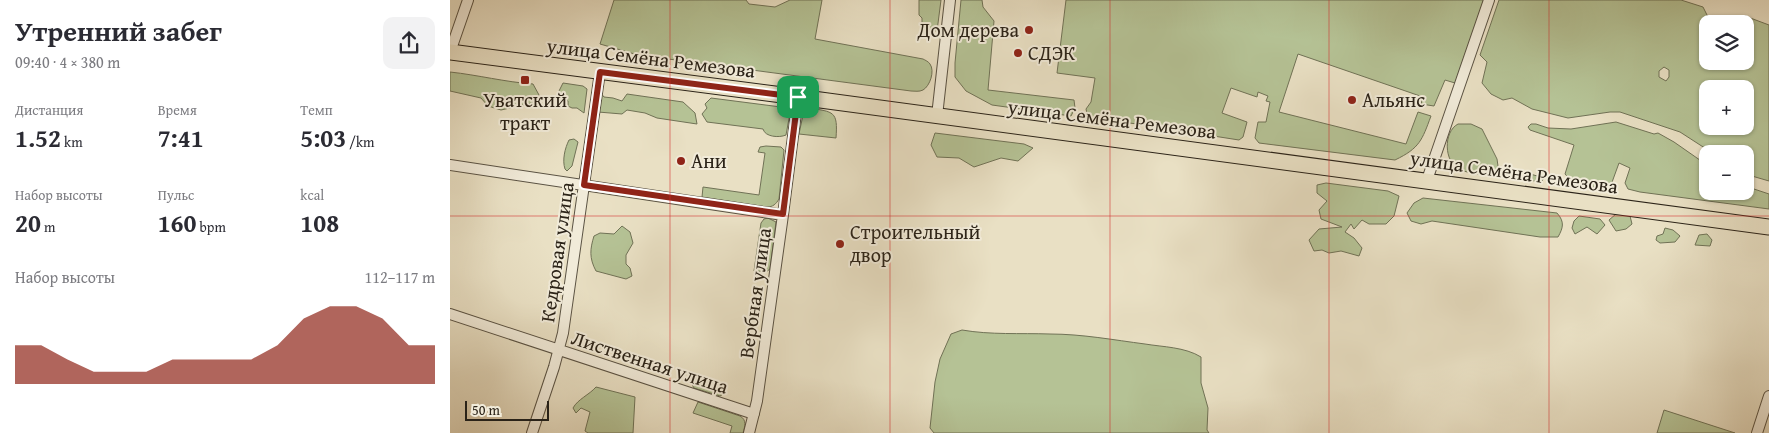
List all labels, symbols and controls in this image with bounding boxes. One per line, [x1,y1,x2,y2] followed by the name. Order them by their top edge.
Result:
[15,10,222,51] text: Утренний забег
[917,15,1019,44] place label: Дом дерева
[1699,15,1754,200] map controls
[1699,15,1754,70] button: layers
[383,17,435,69] button: share
[1023,24,1035,36] marker: Дом дерева
[544,30,757,85] street label: улица Семёна Ремезова
[1028,38,1076,67] place label: СДЭК
[1012,47,1024,59] marker: СДЭК
[15,50,120,74] text: 09:40 · 4 × 380 m
[519,74,531,86] marker: Уватский тракт
[777,76,819,118] pin
[1699,80,1754,135] button: +
[784,83,812,111] icon: arrive
[483,85,567,137] place label: Уватский тракт
[1362,85,1425,114] place label: Альянс
[1005,91,1218,146] street label: улица Семёна Ремезова
[1346,94,1358,106] marker: Альянс
[15,100,83,120] text: Дистанция
[158,100,197,120] text: Время
[300,100,333,120] text: Темп
[15,120,61,156] text: 1.52
[158,120,204,156] text: 7:41
[300,120,346,156] text: 5:03
[61,132,83,152] text: km
[346,132,375,152] text: /km
[1407,142,1620,201] street label: улица Семёна Ремезова
[1699,145,1754,200] button: −
[691,146,727,175] place label: Ани
[675,155,687,167] marker: Ани
[532,179,581,324] street label: Кедровая улица
[15,185,102,205] text: Набор высоты
[158,185,194,205] text: Пульс
[300,185,324,205] text: kcal
[15,205,41,241] text: 20
[158,205,197,241] text: 160
[300,205,339,241] text: 108
[41,217,55,237] text: m
[197,217,226,237] text: bpm
[850,217,981,269] place label: Строительный двор
[731,225,778,360] street label: Вербная улица
[834,238,846,250] marker: Строительный двор
[15,265,115,289] text: Набор высоты
[365,265,435,289] text: 112–117 m
[568,322,733,401] street label: Лиственная улица
[465,398,549,421] scale bar
[472,400,500,420] text: 50 m

